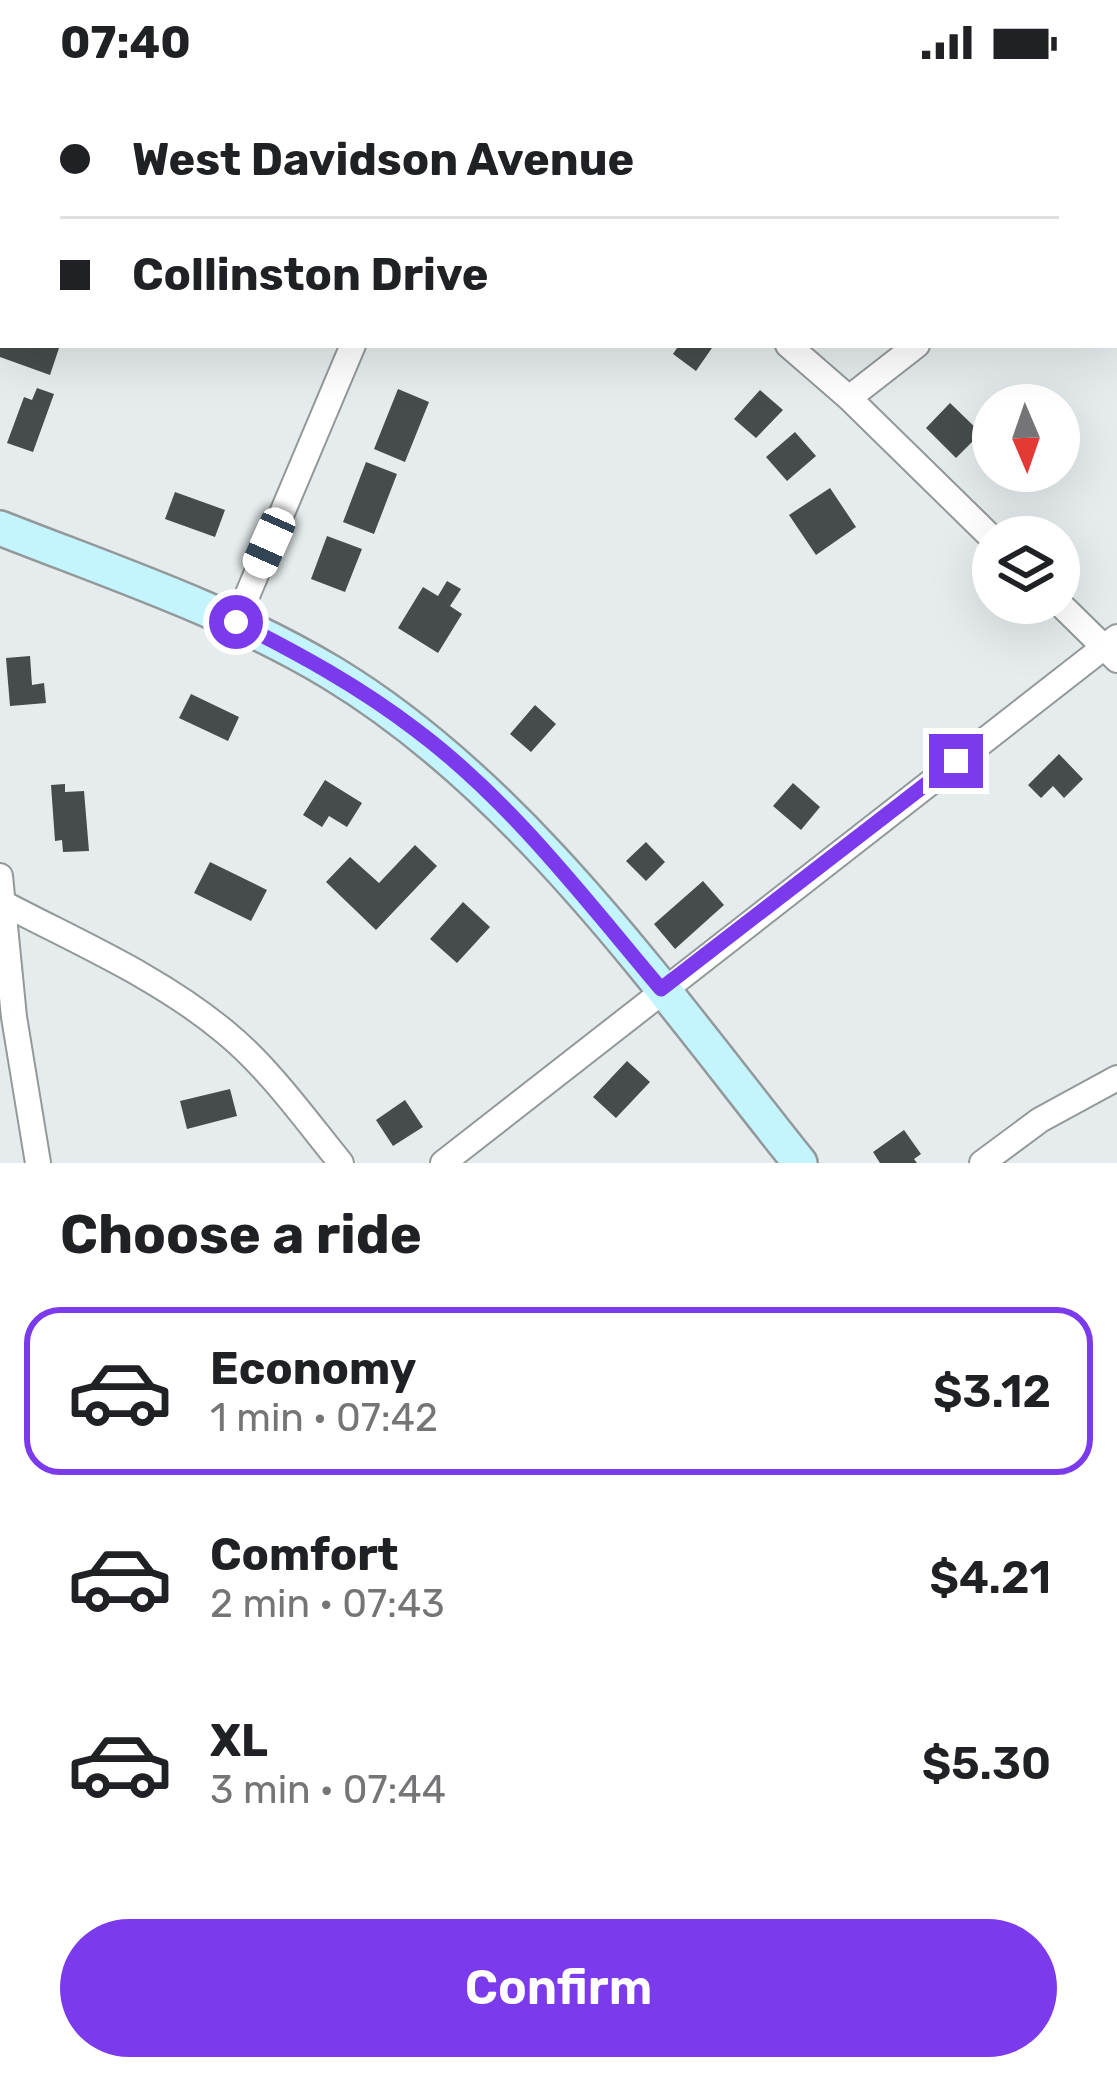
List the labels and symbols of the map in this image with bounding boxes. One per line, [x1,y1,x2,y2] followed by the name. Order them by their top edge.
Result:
[972,384,1080,492] north arrow
[238,503,300,583] car
[209,595,263,649] route start
[929,734,983,788] route end

